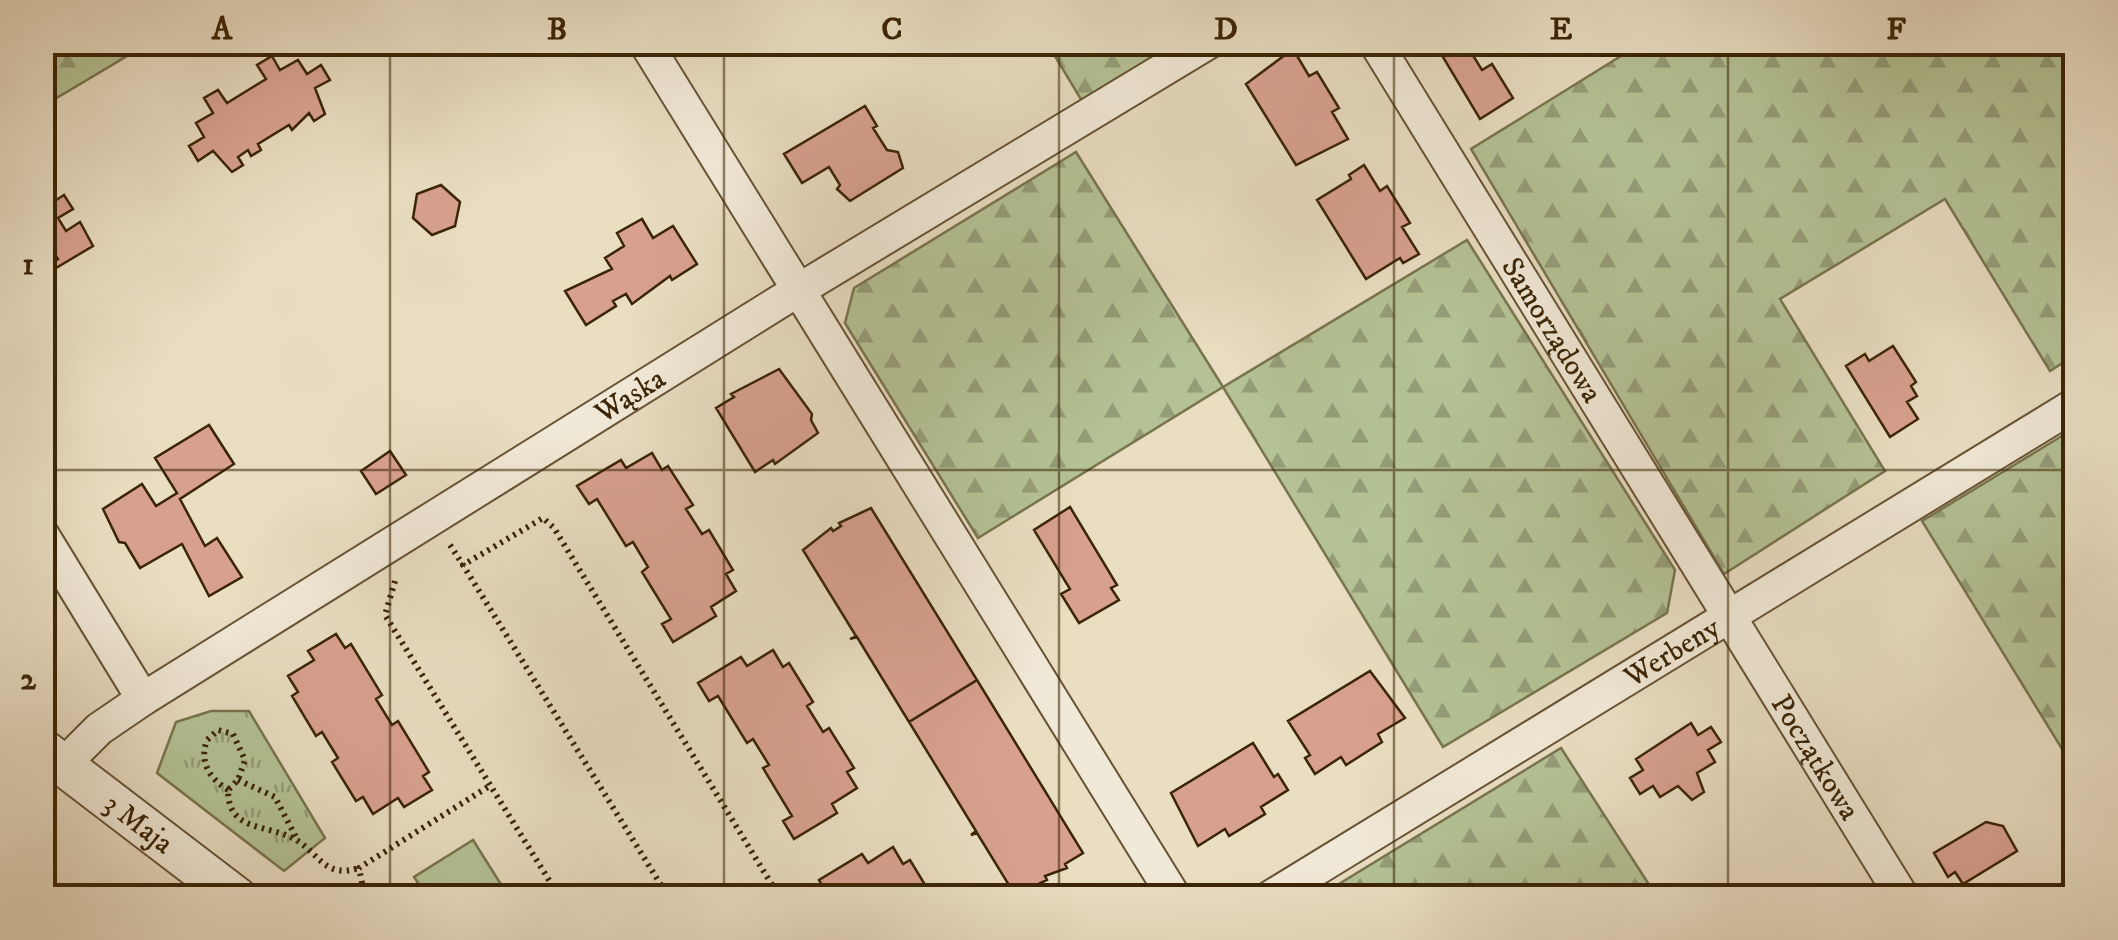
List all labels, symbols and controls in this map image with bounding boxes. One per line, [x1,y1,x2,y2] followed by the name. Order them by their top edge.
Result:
[211,10,234,50] text: A
[547,10,567,50] text: B
[881,10,903,50] text: C
[1214,10,1238,50] text: D
[1550,10,1573,50] text: E
[1886,10,1906,50] text: F
[22,245,34,285] text: 1
[1492,251,1610,410] street label: Samorządowa
[588,360,673,433] street label: Wąska
[1617,609,1728,697] street label: Werbeny
[20,660,36,700] text: 2
[1762,688,1868,828] street label: Początkowa
[96,786,180,863] street label: 3 Maja

